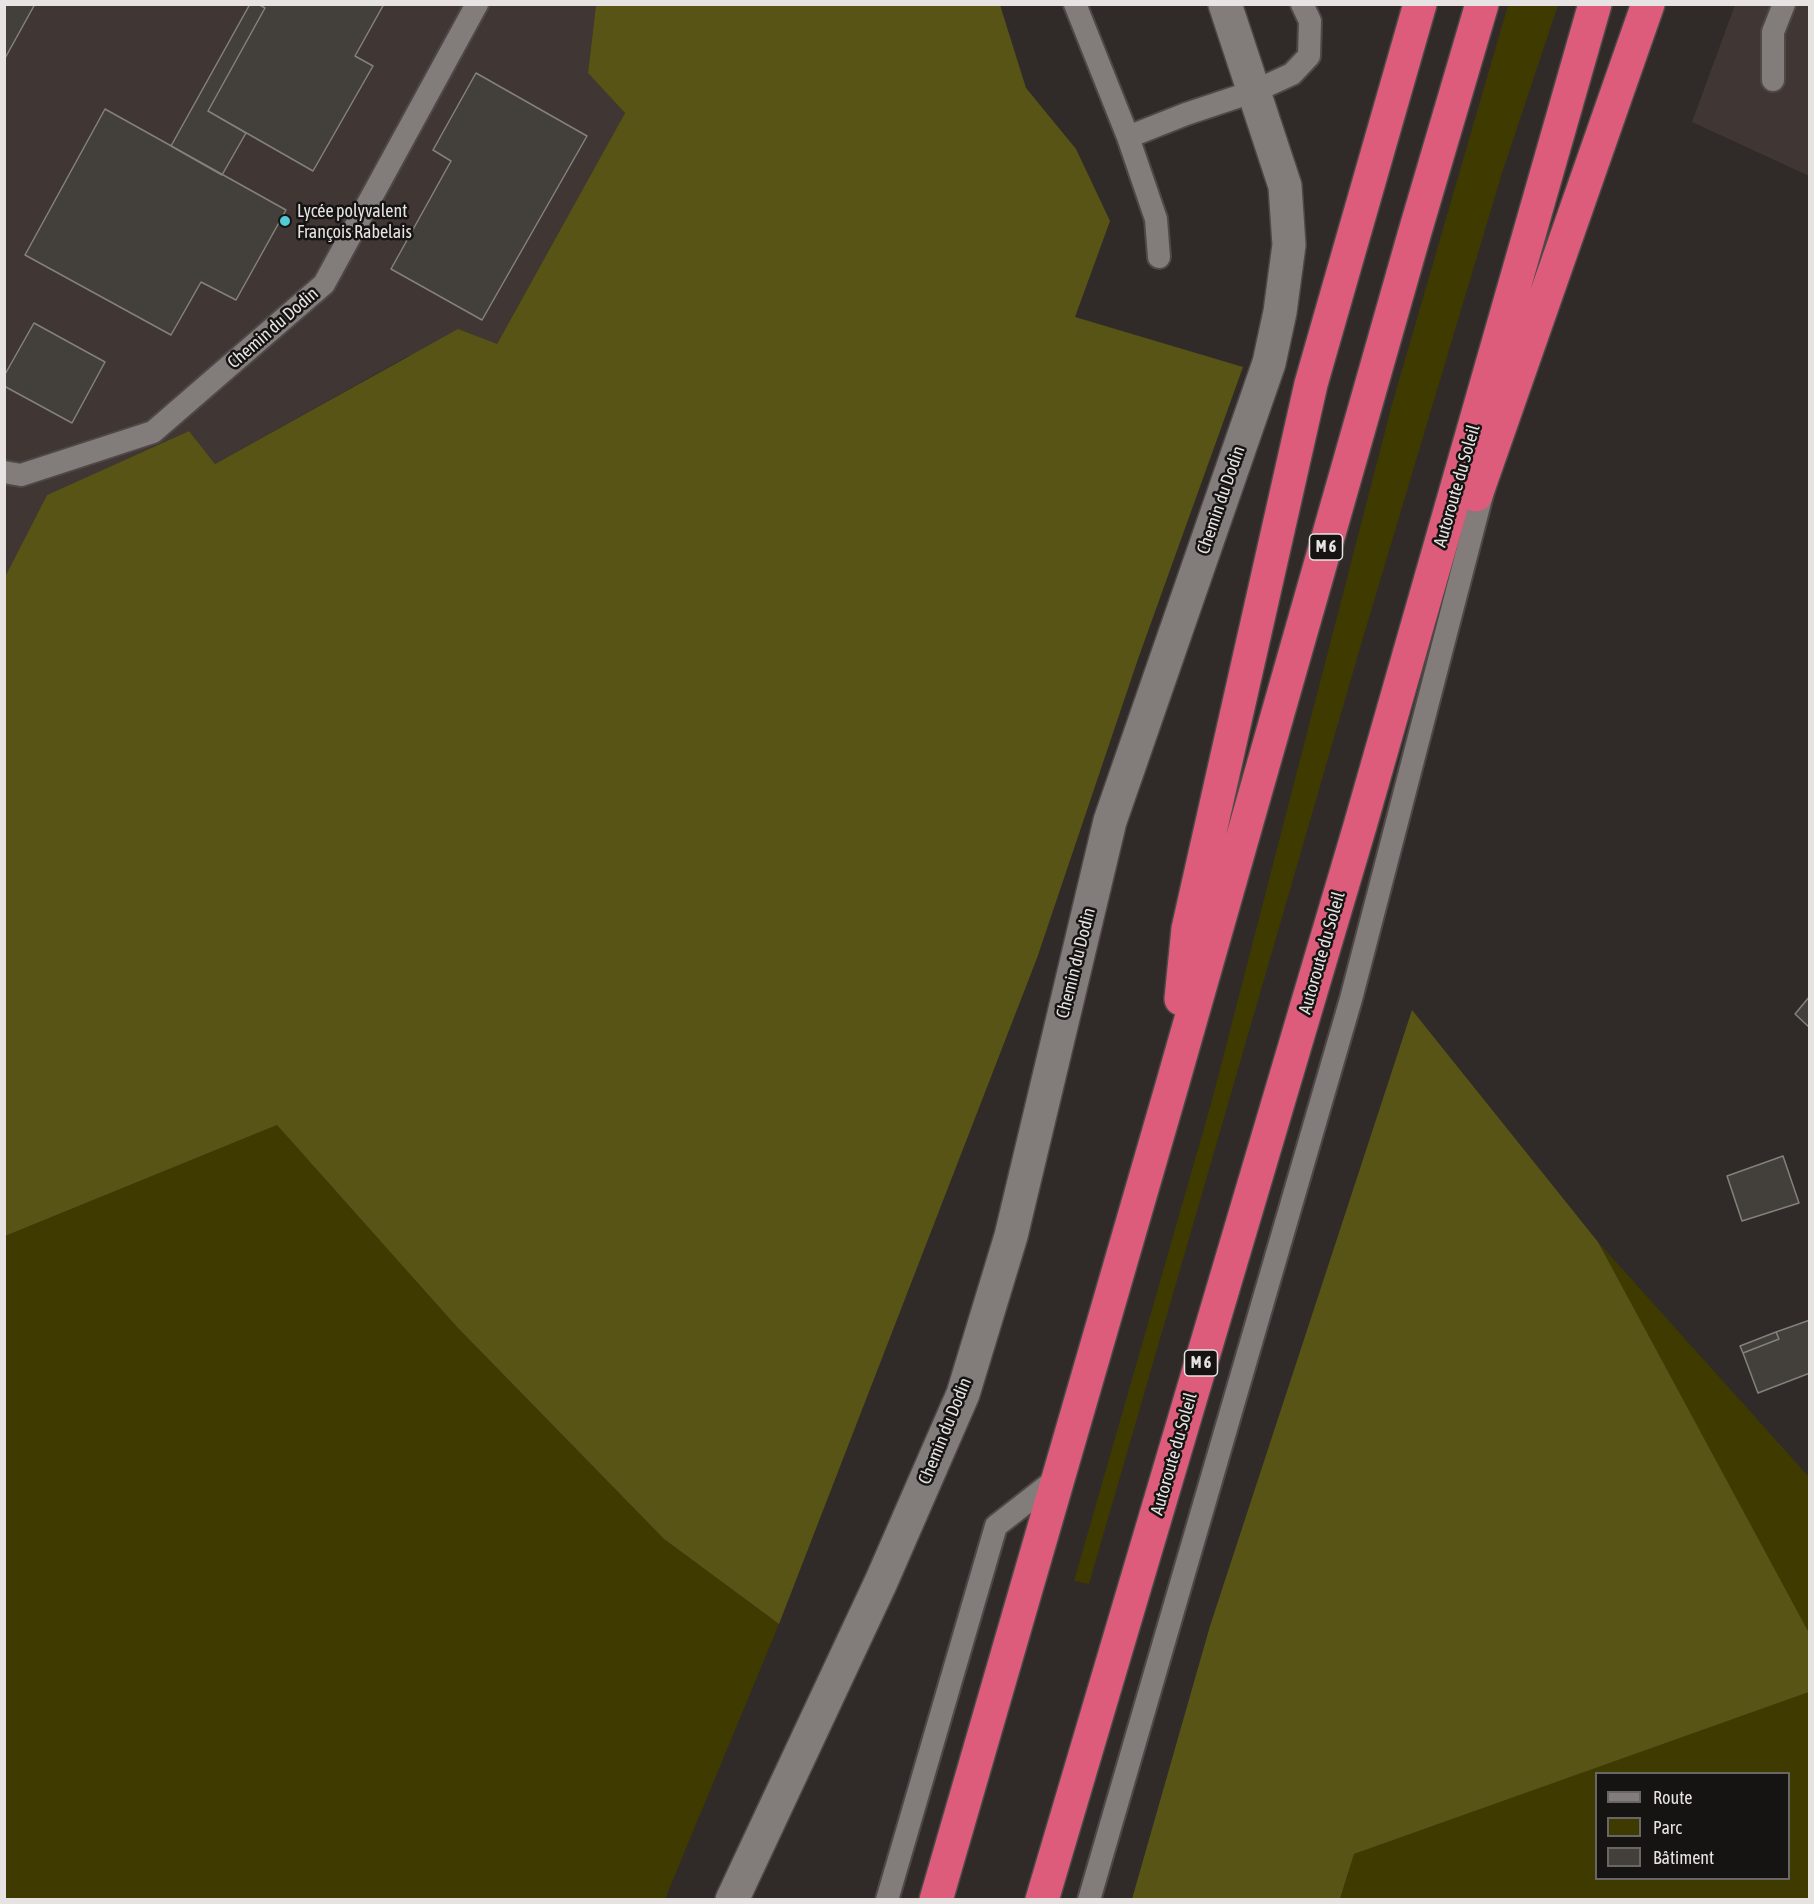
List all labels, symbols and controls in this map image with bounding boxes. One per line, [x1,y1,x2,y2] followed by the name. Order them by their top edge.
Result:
[297,200,412,242] place label: Lycée polyvalent François Rabelais
[278,214,292,228] marker: Lycée polyvalent François Rabelais
[223,283,323,373] street label: Chemin du Dodin
[1429,422,1485,550] street label: Autoroute du Soleil
[1192,443,1250,557] street label: Chemin du Dodin
[1310,534,1342,560] road number: M 6
[1294,889,1350,1017] street label: Autoroute du Soleil
[1052,906,1100,1020] street label: Chemin du Dodin
[1184,1350,1218,1376] road number: M 6
[914,1375,976,1487] street label: Chemin du Dodin
[1146,1390,1202,1518] street label: Autoroute du Soleil
[1595,1772,1790,1880] legend
[1653,1787,1692,1808] text: Route
[1653,1817,1682,1838] text: Parc
[1653,1847,1714,1868] text: Bâtiment

